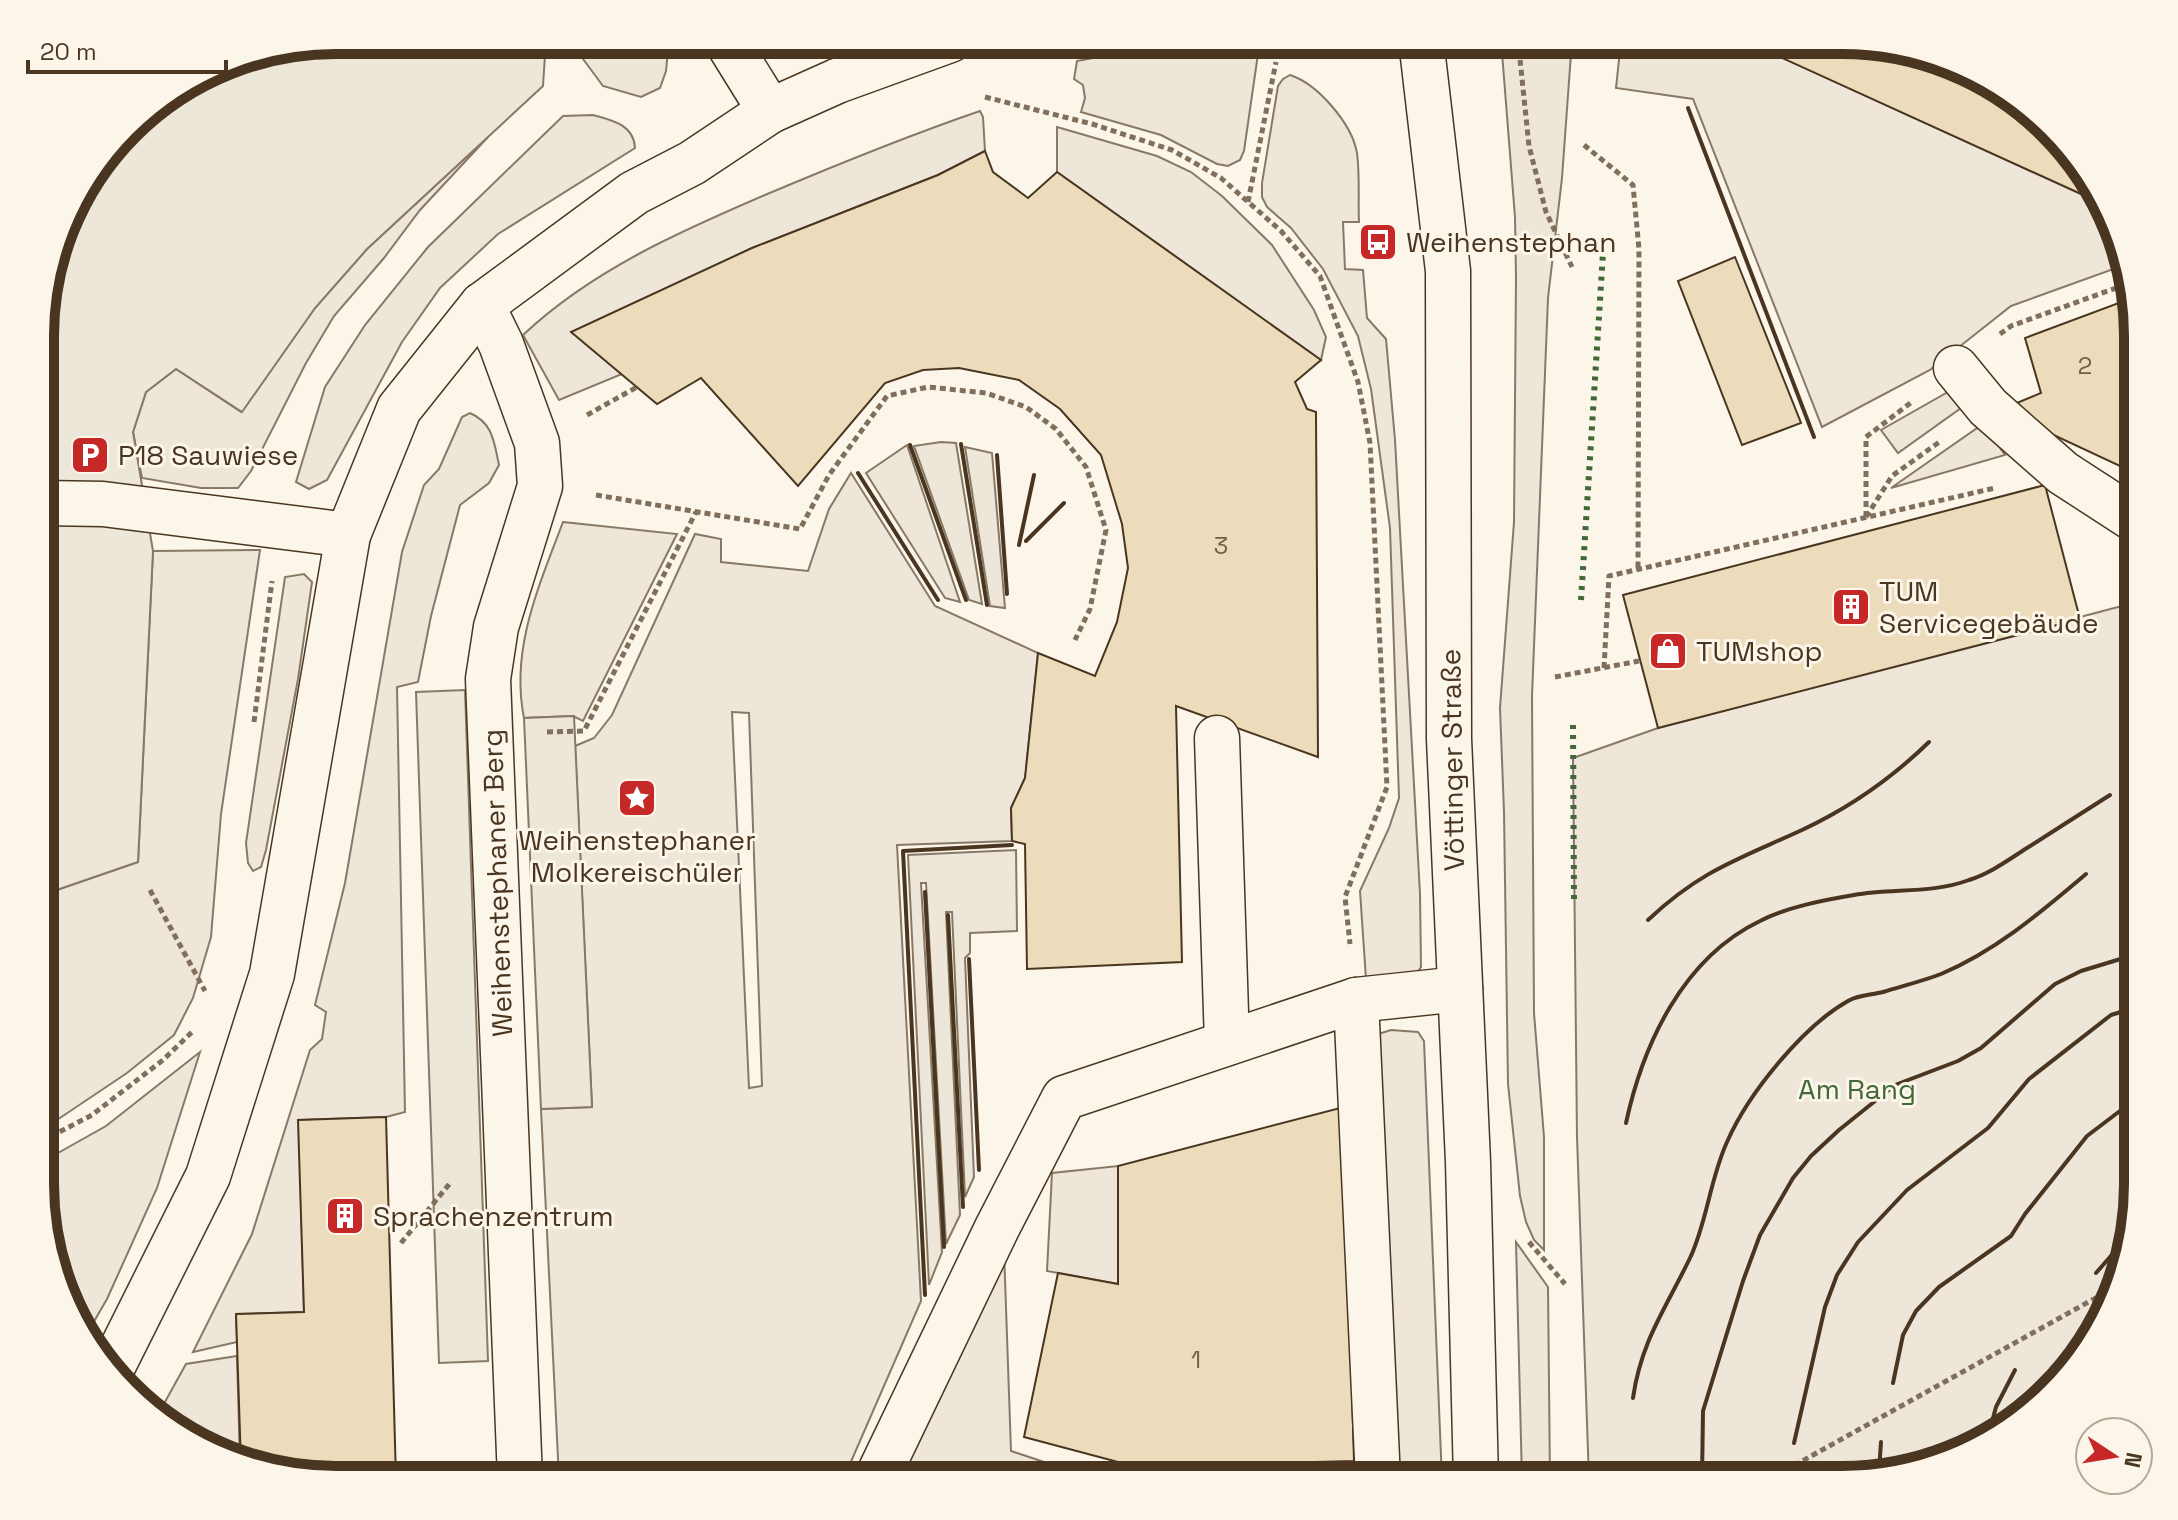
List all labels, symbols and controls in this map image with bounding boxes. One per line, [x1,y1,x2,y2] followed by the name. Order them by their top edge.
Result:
[28,24,226,74] scale bar
[40,36,97,67] text: 20 m
[1357,221,1399,263] bus stop icon: Weihenstephan
[1406,224,1616,260] place label: Weihenstephan
[2078,350,2092,381] house number: 2
[69,434,111,476] parking icon: P18 Sauwiese
[118,437,298,473] place label: P18 Sauwiese
[1214,530,1228,561] house number: 3
[1879,573,2099,641] place label: TUM Servicegebäude
[1830,586,1872,628] building icon: TUM Servicegebäude
[1647,630,1689,672] shop icon: TUMshop
[1696,633,1823,669] place label: TUMshop
[1432,649,1472,871] street label: Vöttinger Straße
[474,729,520,1037] street label: Weihenstephaner Berg
[616,777,658,819] place icon: Weihenstephaner Molkereischüler
[518,822,756,890] place label: Weihenstephaner Molkereischüler
[1798,1071,1916,1107] park label: Am Rang
[324,1195,366,1237] building icon: Sprachenzentrum
[373,1198,614,1234] place label: Sprachenzentrum
[1191,1344,1201,1375] house number: 1
[2074,1416,2154,1496] north arrow
[2118,1450,2149,1470] text: N

